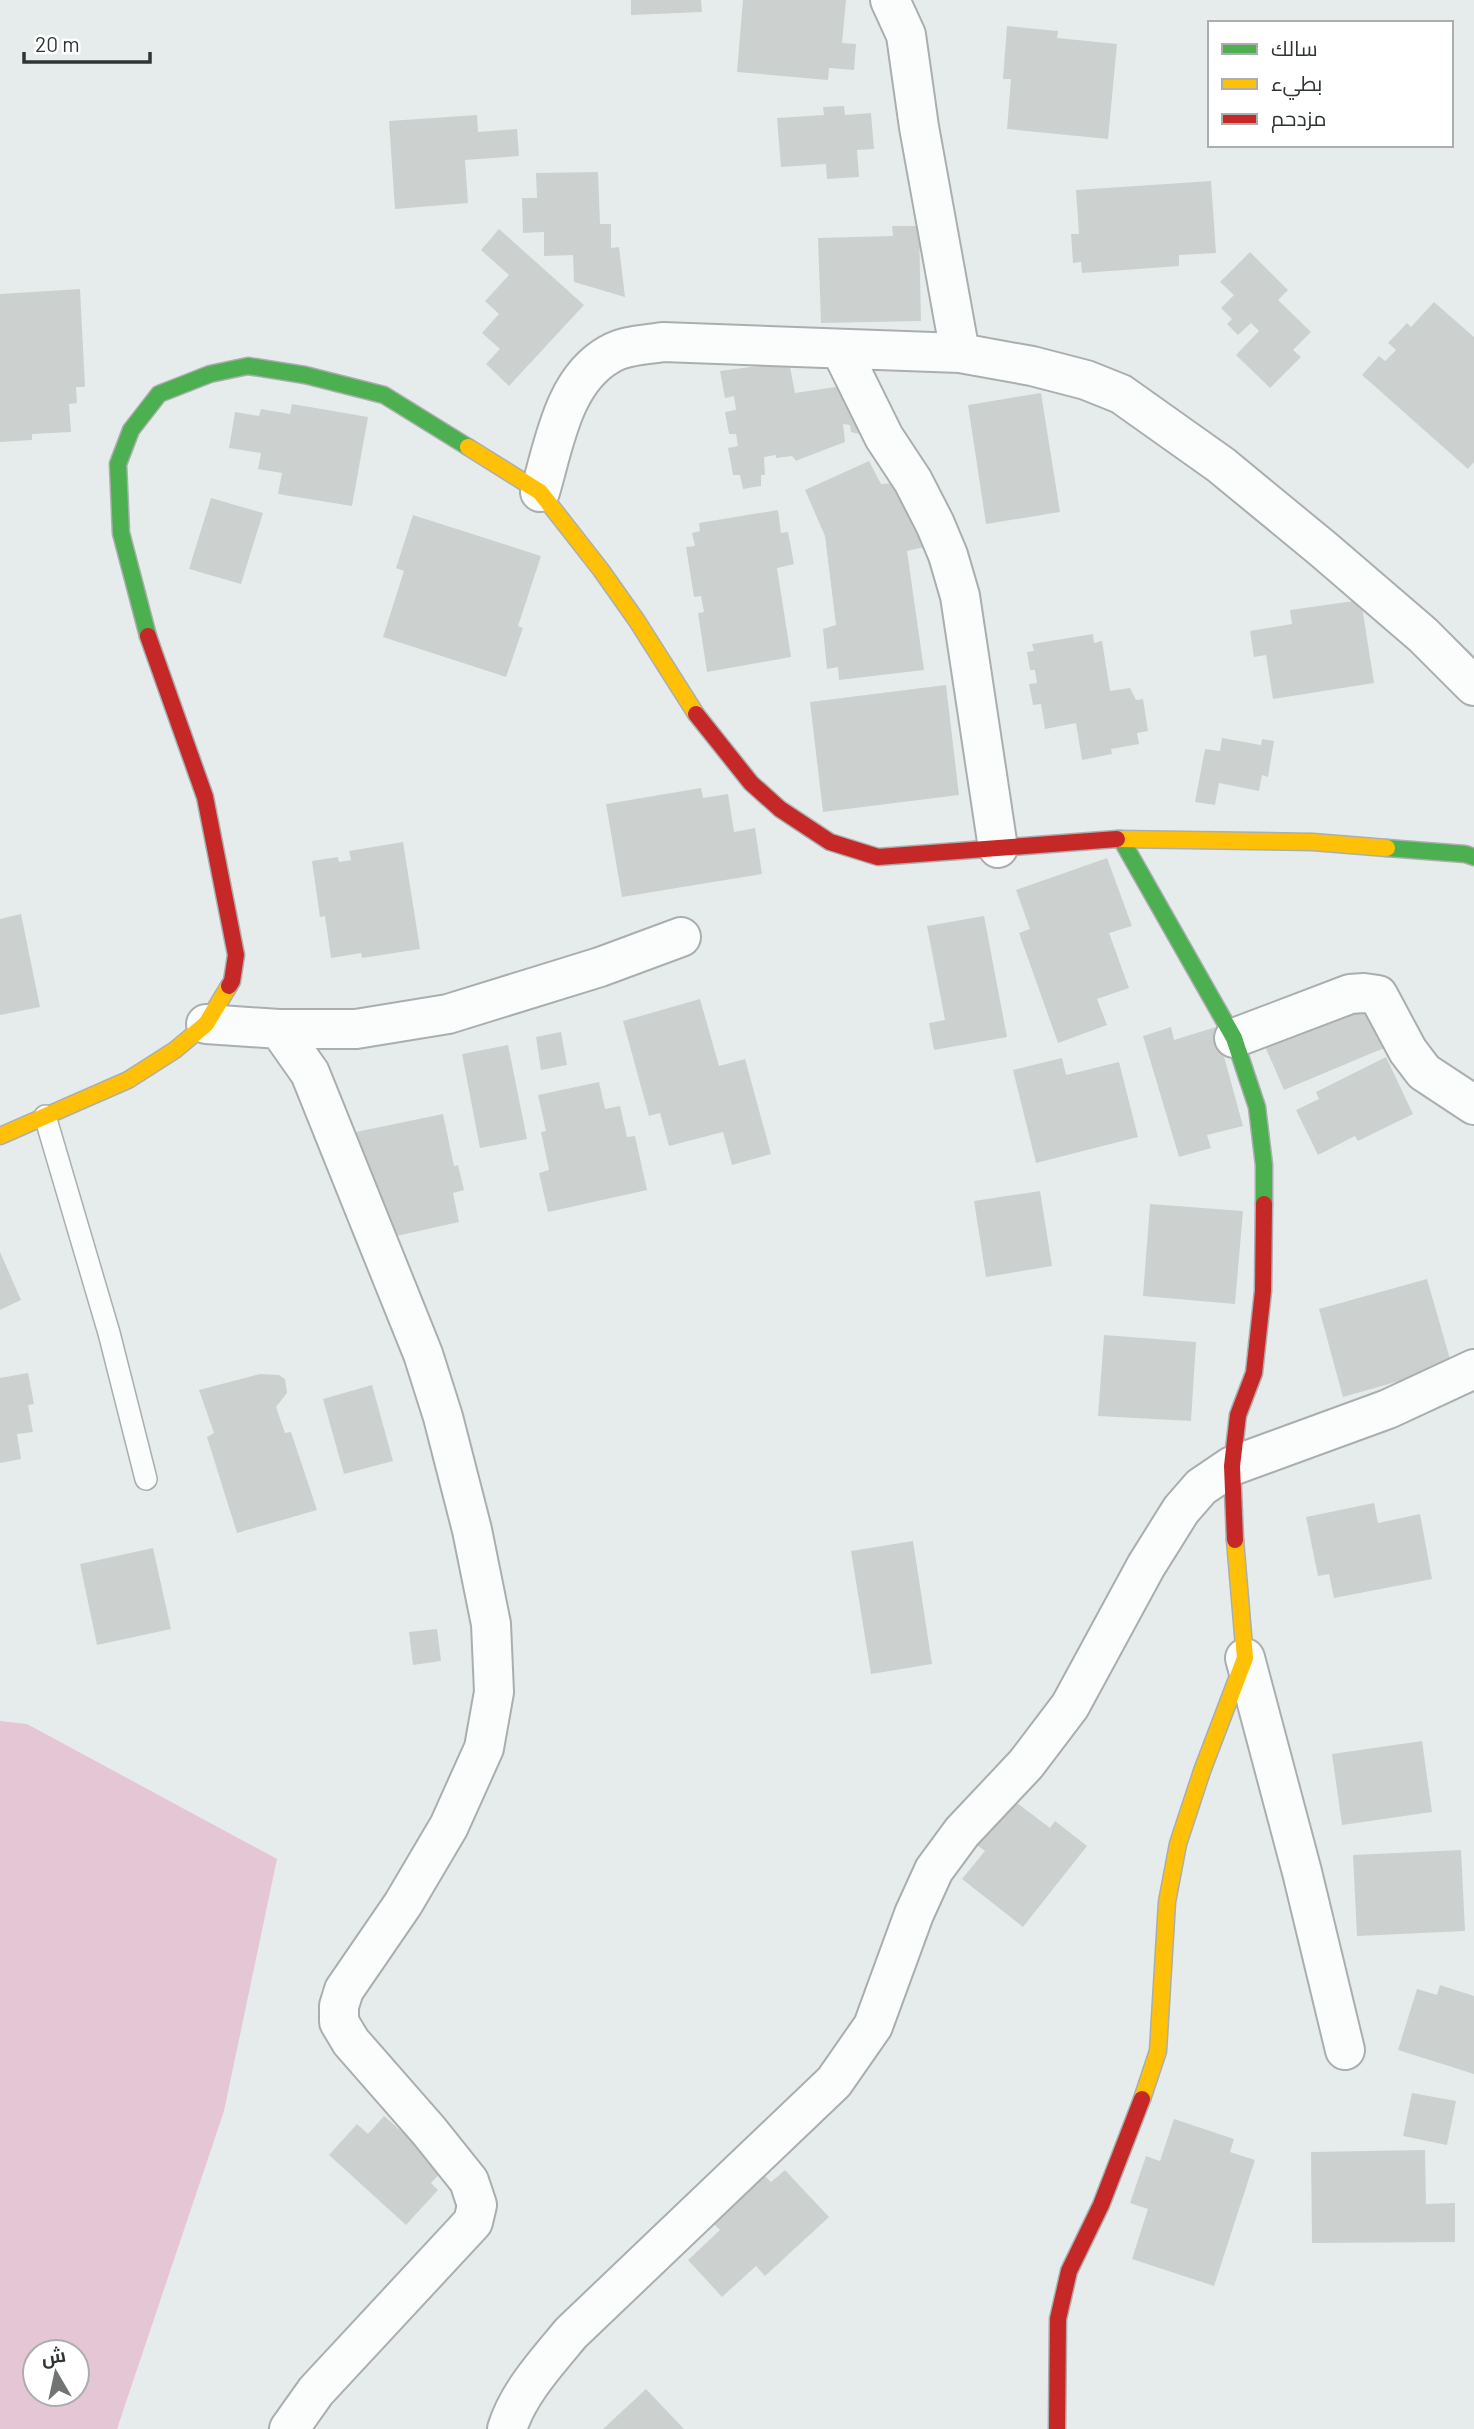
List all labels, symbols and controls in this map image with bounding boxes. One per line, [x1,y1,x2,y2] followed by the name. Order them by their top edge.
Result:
[24,21,150,65] scale bar
[1208,21,1453,147] legend
[35,31,80,56] text: 20 m
[1271,35,1318,60] text: سالك
[1271,70,1322,100] text: بطيء
[1271,105,1326,133] text: مزدحم
[21,2338,91,2408] north arrow
[39,2342,67,2370] text: ش

